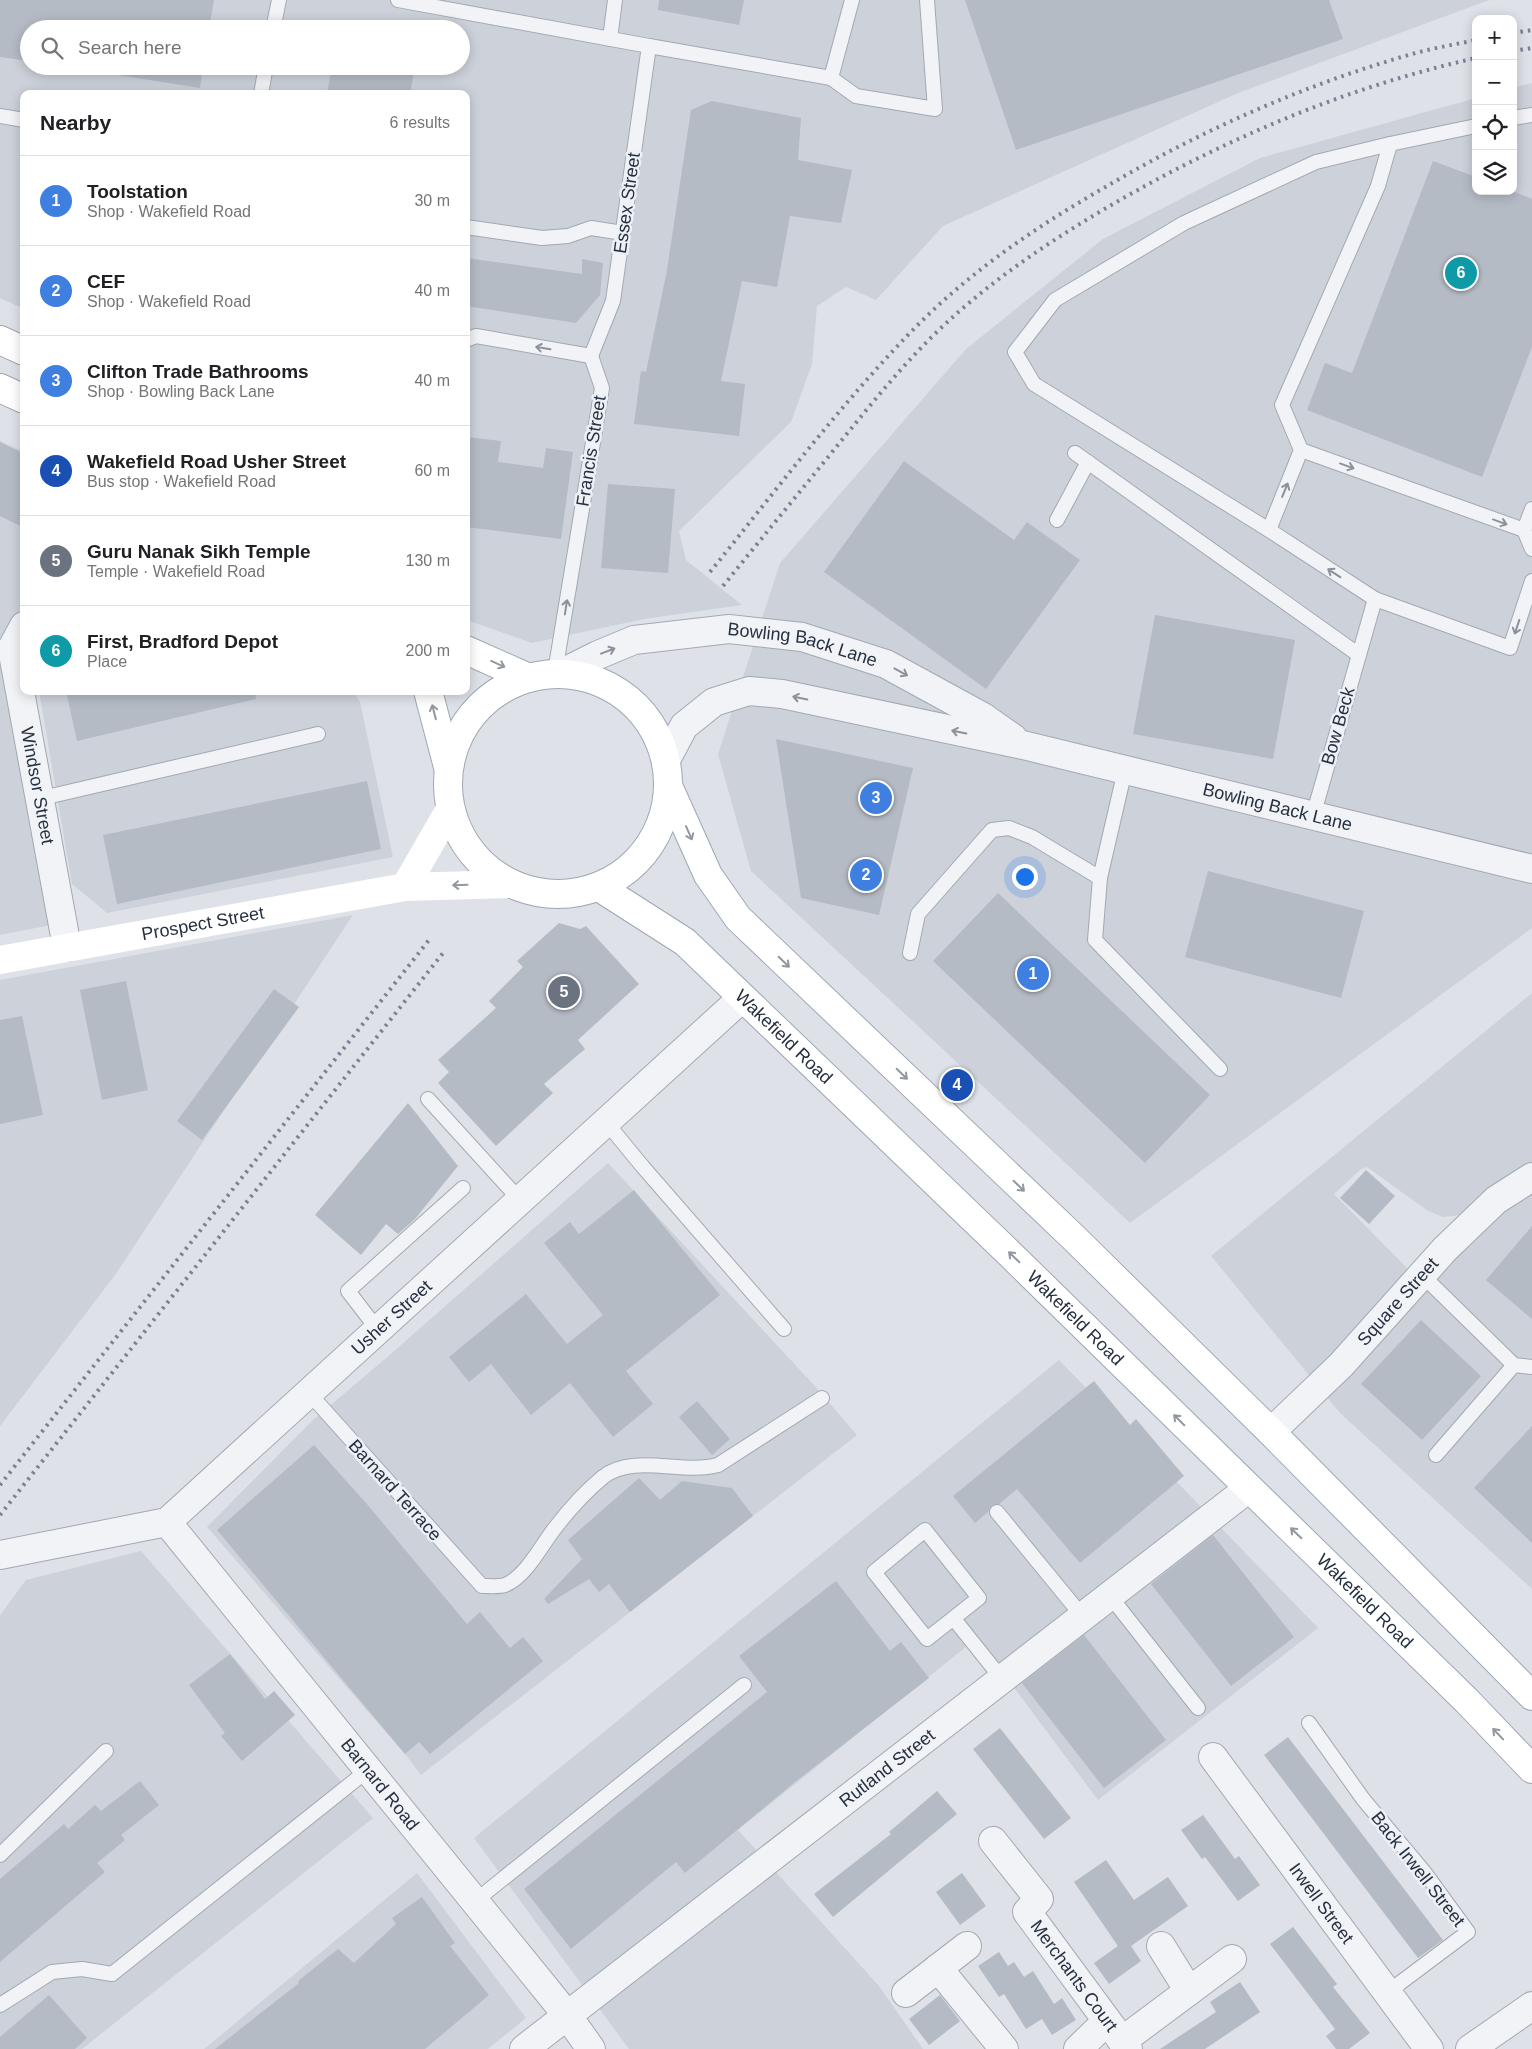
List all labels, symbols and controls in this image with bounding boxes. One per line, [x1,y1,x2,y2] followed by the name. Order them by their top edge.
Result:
[1472,15,1517,195] map controls
[1472,15,1517,60] button: +
[20,20,470,75] search box
[38,34,66,62] icon: search
[78,37,182,58] text: Search here
[1472,60,1517,105] button: −
[1472,105,1517,150] button: locate
[40,111,111,134] text: Nearby
[390,114,450,131] text: 6 results
[1472,150,1517,195] button: layers
[610,151,644,255] street label: Essex Street
[87,181,188,202] text: Toolstation
[52,192,60,209] text: 1
[414,192,450,209] text: 30 m
[87,203,251,220] text: Shop · Wakefield Road
[1445,254,1477,292] pin: 6
[87,271,125,292] text: CEF
[52,282,60,299] text: 2
[414,282,450,299] text: 40 m
[87,293,251,310] text: Shop · Wakefield Road
[536,342,552,352] one-way arrow
[87,361,309,382] text: Clifton Trade Bathrooms
[52,372,60,389] text: 3
[414,372,450,389] text: 40 m
[87,383,275,400] text: Shop · Bowling Back Lane
[572,394,610,508] street label: Francis Street
[87,451,346,472] text: Wakefield Road Usher Street
[52,462,60,479] text: 4
[414,462,450,479] text: 60 m
[1339,462,1354,471] one-way arrow
[87,473,276,490] text: Bus stop · Wakefield Road
[1281,483,1290,498] one-way arrow
[1492,518,1507,527] one-way arrow
[87,541,310,562] text: Guru Nanak Sikh Temple
[52,552,60,569] text: 5
[406,552,450,569] text: 130 m
[87,563,265,580] text: Temple · Wakefield Road
[1327,567,1341,578] one-way arrow
[562,599,572,615] one-way arrow
[727,619,880,671] street label: Bowling Back Lane
[1512,619,1521,635] one-way arrow
[87,631,278,652] text: First, Bradford Depot
[52,642,60,659] text: 6
[406,642,450,659] text: 200 m
[600,646,615,655] one-way arrow
[87,653,127,670] text: Place
[490,659,505,669] one-way arrow
[893,668,908,677] one-way arrow
[1317,684,1359,767] street label: Bow Beck
[792,692,808,702] one-way arrow
[429,704,439,720] one-way arrow
[17,725,58,846] street label: Windsor Street
[951,726,967,736] one-way arrow
[860,779,892,817] pin: 3
[1201,779,1354,835] street label: Bowling Back Lane
[685,825,694,840] one-way arrow
[850,856,882,894] pin: 2
[1012,864,1038,890] your location
[453,881,469,890] one-way arrow
[140,903,266,944] street label: Prospect Street
[1017,955,1049,993] pin: 1
[778,956,791,968] one-way arrow
[548,973,580,1011] pin: 5
[731,986,836,1088] street label: Wakefield Road
[941,1066,973,1104] pin: 4
[896,1068,908,1080] one-way arrow
[1013,1180,1026,1192] one-way arrow
[1007,1251,1020,1263] one-way arrow
[1353,1254,1442,1350] street label: Square Street
[1023,1267,1128,1369] street label: Wakefield Road
[347,1276,436,1359] street label: Usher Street
[1173,1414,1186,1426] one-way arrow
[344,1435,446,1545] street label: Barnard Terrace
[1290,1527,1302,1540] one-way arrow
[1313,1550,1417,1652] street label: Wakefield Road
[835,1725,939,1811] street label: Rutland Street
[1492,1728,1504,1740] one-way arrow
[337,1735,423,1834] street label: Barnard Road
[1367,1808,1469,1930] street label: Back Irwell Street
[1285,1859,1358,1948] street label: Irwell Street
[1026,1916,1122,2035] street label: Merchants Court

